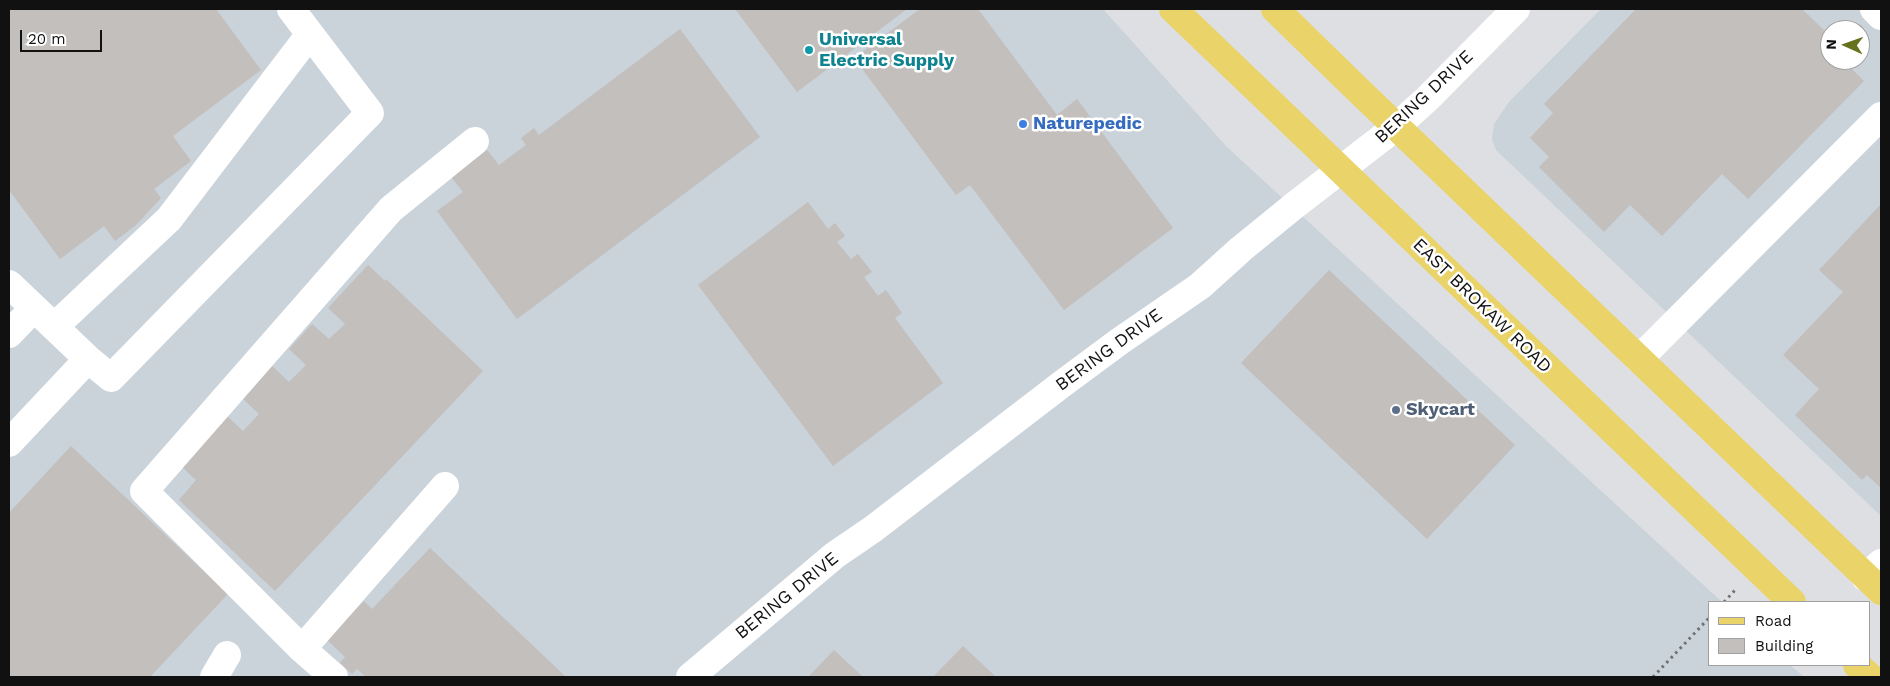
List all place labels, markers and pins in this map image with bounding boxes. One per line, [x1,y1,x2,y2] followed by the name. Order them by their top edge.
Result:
[819,29,954,72] place label: Universal Electric Supply
[803,44,815,56] marker: Universal Electric Supply
[1033,113,1142,135] place label: Naturepedic
[1017,118,1029,130] marker: Naturepedic
[1406,399,1475,421] place label: Skycart
[1390,404,1402,416] marker: Skycart

